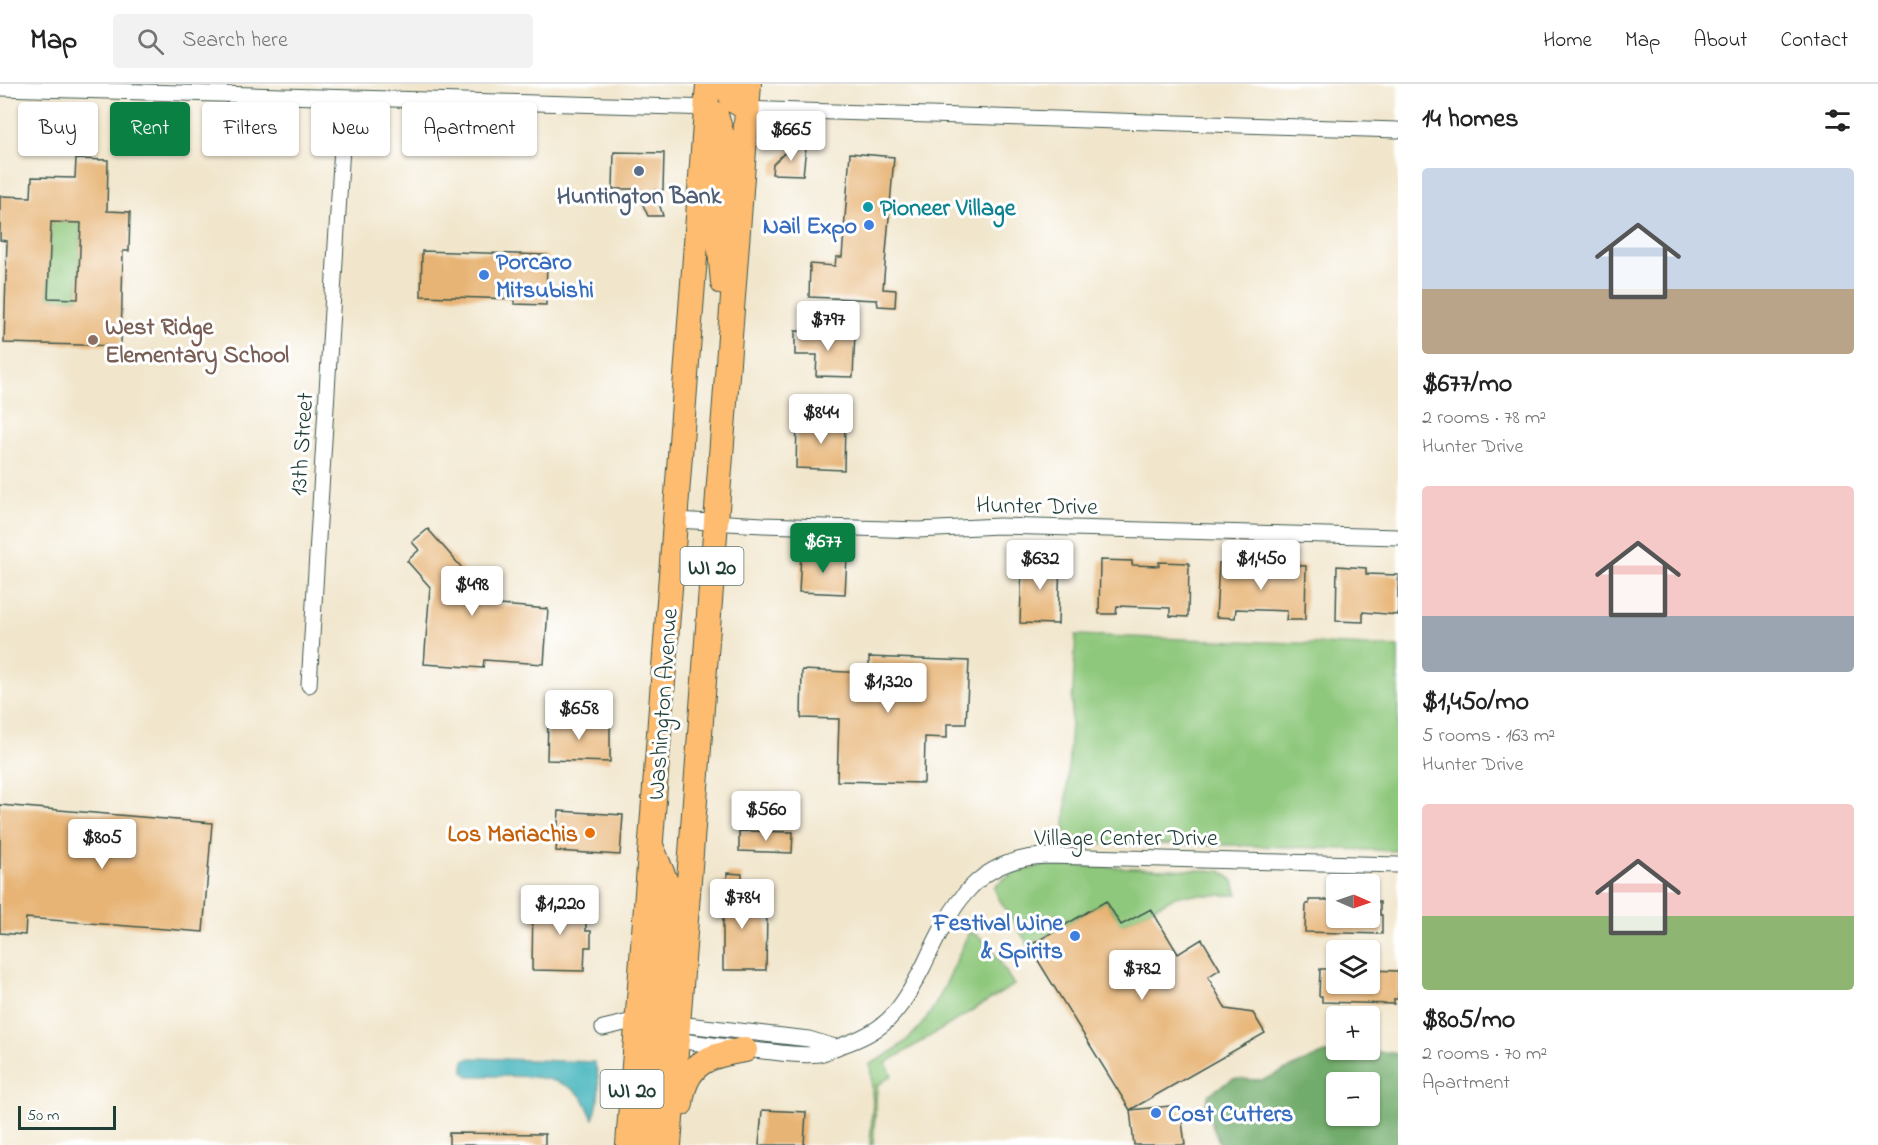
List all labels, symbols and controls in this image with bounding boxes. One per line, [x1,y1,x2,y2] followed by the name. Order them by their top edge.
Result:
[113,14,533,68] search box
[30,21,77,62] text: Map
[134,25,167,58] icon: search
[182,25,288,57] text: Search here
[1543,26,1592,56] text: Home
[1625,26,1660,56] text: Map
[1693,26,1747,56] text: About
[1780,26,1848,56] text: Contact
[1422,101,1518,139] text: 14 homes
[18,102,98,156] chip: Buy
[110,102,190,156] chip: Rent
[202,102,299,156] chip: Filters
[311,102,390,156] chip: New
[402,102,537,156] chip: Apartment
[1821,104,1854,137] icon: filters
[755,111,827,162] pin: $665
[770,116,812,145] text: $665
[632,164,646,178] marker: Huntington Bank
[557,180,722,216] place label: Huntington Bank
[880,192,1017,228] place label: Pioneer Village
[861,200,875,214] marker: Pioneer Village
[1584,207,1692,315] icon: home
[763,210,857,245] place label: Nail Expo
[862,218,876,232] marker: Nail Expo
[496,246,594,309] place label: Porcaro Mitsubishi
[477,268,491,282] marker: Porcaro Mitsubishi
[792,301,864,352] pin: $797
[811,306,845,335] text: $797
[105,311,289,375] place label: West Ridge Elementary School
[86,333,100,347] marker: West Ridge Elementary School
[1422,366,1512,404] text: $677/mo
[282,391,325,497] street label: 13th Street
[785,394,857,445] pin: $844
[803,399,839,428] text: $844
[1422,404,1546,433] text: 2 rooms · 78 m²
[1422,433,1524,462] text: Hunter Drive
[976,489,1098,526] street label: Hunter Drive
[787,523,859,574] pin: $677
[1584,525,1692,633] icon: home
[804,528,842,557] text: $677
[1004,540,1076,591] pin: $632
[1212,540,1310,591] pin: $1,450
[1020,545,1060,574] text: $632
[1236,545,1286,574] text: $1,450
[680,547,744,585] road number: WI 20
[436,566,508,617] pin: $498
[455,571,489,600] text: $498
[640,607,689,801] street label: Washington Avenue
[839,663,937,714] pin: $1,320
[864,668,912,697] text: $1,320
[1422,684,1529,722] text: $1,450/mo
[543,690,615,741] pin: $658
[559,695,599,724] text: $658
[1422,722,1555,751] text: 5 rooms · 163 m²
[1422,751,1524,780] text: Hunter Drive
[730,791,802,842] pin: $560
[746,796,786,825] text: $560
[448,818,578,853] place label: Los Mariachis
[66,819,138,870] pin: $805
[1033,822,1218,857] street label: Village Center Drive
[82,824,122,853] text: $805
[583,826,597,840] marker: Los Mariachis
[1584,843,1692,951] icon: home
[1326,874,1380,928] north arrow
[1326,874,1380,1126] map controls
[706,879,778,930] pin: $784
[724,884,760,913] text: $784
[511,885,609,936] pin: $1,220
[535,890,585,919] text: $1,220
[932,907,1064,970] place label: Festival Wine & Spirits
[1068,929,1082,943] marker: Festival Wine & Spirits
[1326,940,1380,994] button: layers
[1106,950,1178,1001] pin: $782
[1123,955,1161,984] text: $782
[1422,1002,1515,1040] text: $805/mo
[1326,1006,1380,1060] button: +
[1422,1040,1547,1069] text: 2 rooms · 70 m²
[1422,1069,1510,1098] text: Apartment
[600,1070,664,1108] road number: WI 20
[1326,1072,1380,1126] button: −
[1168,1098,1293,1133] place label: Cost Cutters
[18,1103,116,1130] scale bar
[27,1104,59,1128] text: 50 m
[1149,1106,1163,1120] marker: Cost Cutters

